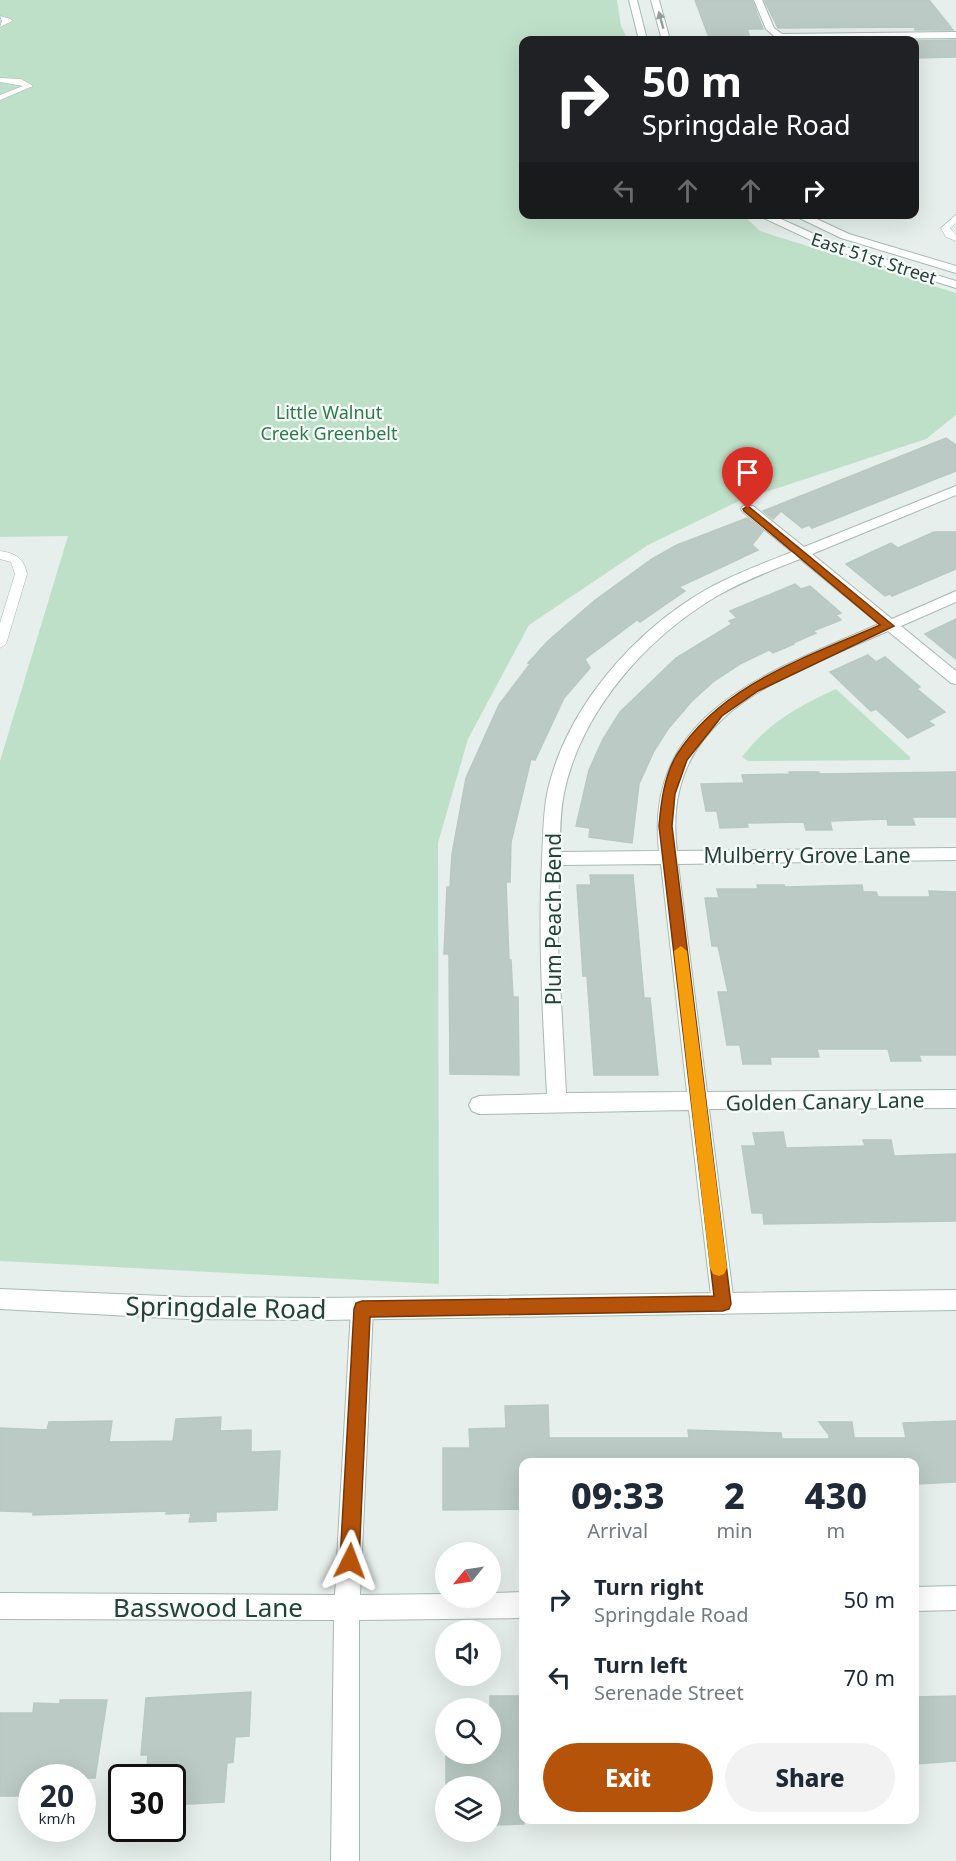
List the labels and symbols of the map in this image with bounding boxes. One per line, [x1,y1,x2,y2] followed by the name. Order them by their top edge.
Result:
[655,11,665,29] one-way arrow
[808,226,940,290] street label: East 51st Street
[260,400,398,445] park label: Little Walnut Creek Greenbelt
[722,447,773,509] pin
[539,833,567,1005] street label: Plum Peach Bend
[703,841,911,869] street label: Mulberry Grove Lane
[725,1085,925,1117] street label: Golden Canary Lane
[125,1287,327,1327] street label: Springdale Road
[318,1529,382,1593] position arrow
[435,1542,501,1608] north arrow
[113,1589,303,1625] street label: Basswood Lane
[108,1764,186,1842] speed limit sign: 30

